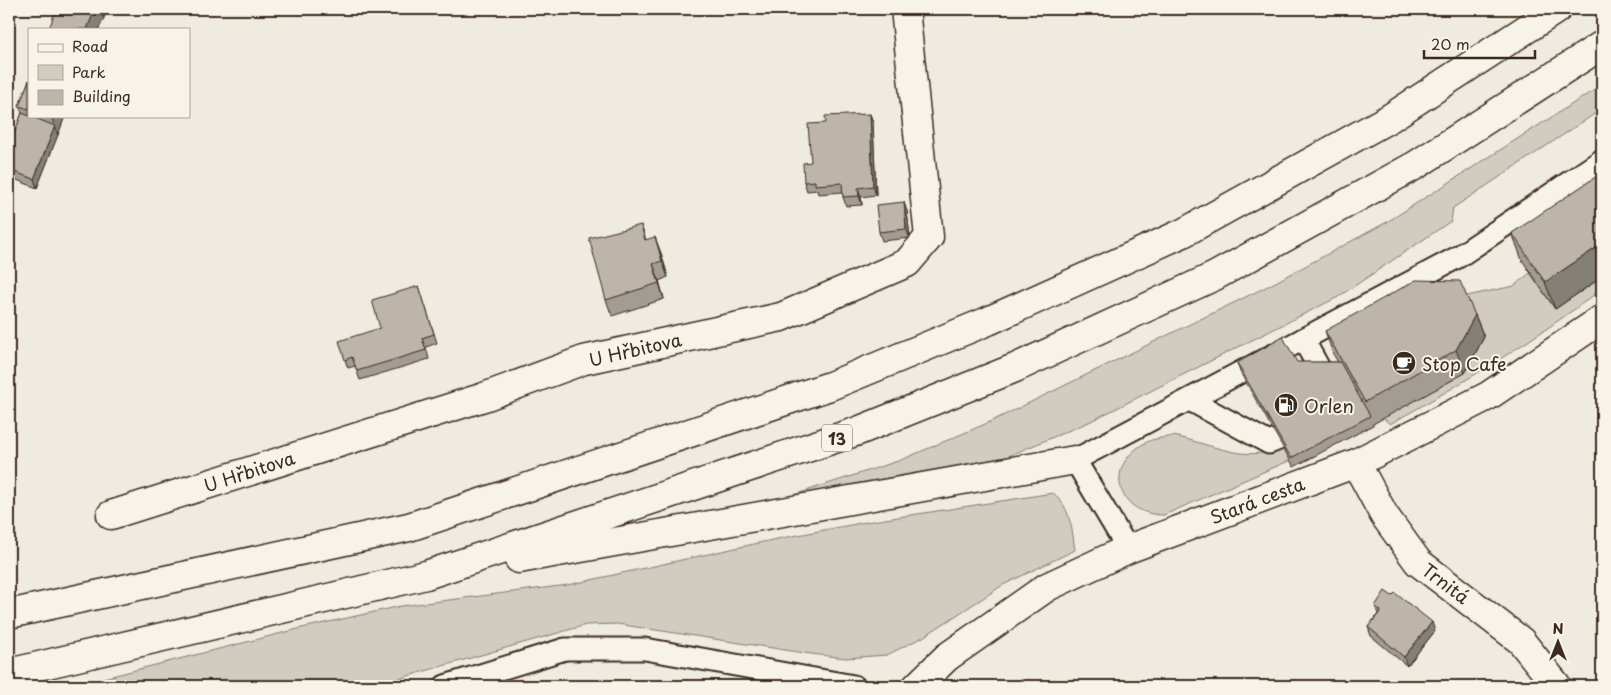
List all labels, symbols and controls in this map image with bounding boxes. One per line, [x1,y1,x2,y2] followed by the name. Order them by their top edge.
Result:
[28,28,190,118] legend
[1424,28,1535,60] scale bar
[1431,32,1470,55] text: 20 m
[72,34,108,57] text: Road
[72,60,106,83] text: Park
[72,84,131,107] text: Building
[586,325,684,373] street label: U Hřbitova
[1391,350,1417,376] cafe icon: Stop Cafe
[1422,350,1507,377] place label: Stop Cafe
[1273,392,1299,418] fuel station icon: Orlen
[1304,392,1354,419] place label: Orlen
[822,424,852,452] road number: 13
[200,444,298,498] street label: U Hřbitova
[1206,469,1309,530] street label: Stará cesta
[1417,556,1476,610] street label: Trnitá
[1534,618,1584,668] north arrow
[1552,618,1564,639] text: N

